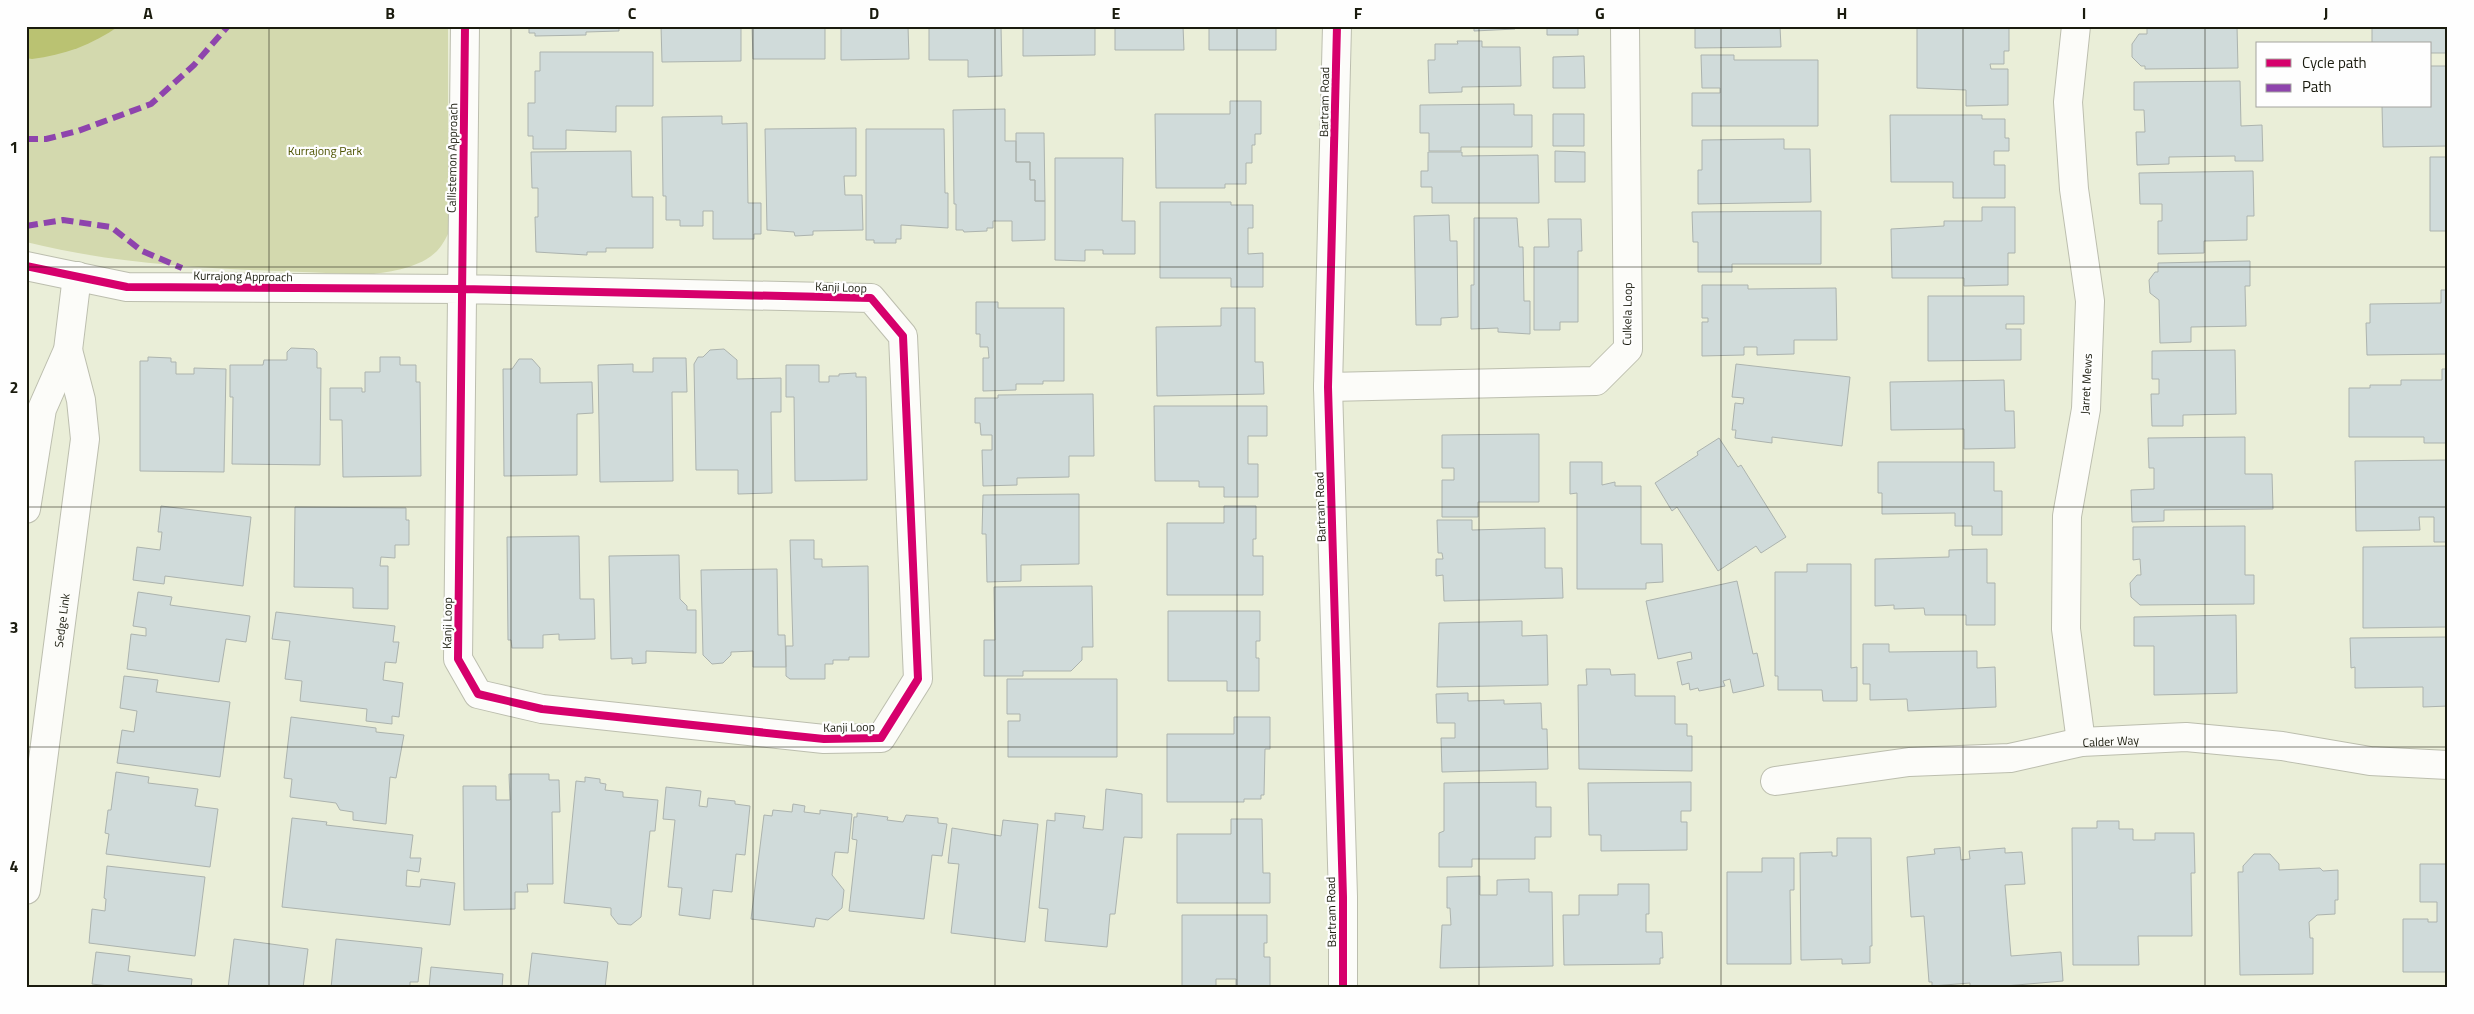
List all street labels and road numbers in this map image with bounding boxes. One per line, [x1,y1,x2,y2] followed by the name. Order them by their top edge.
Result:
[1314,67,1334,137] street label: Bartram Road
[442,103,462,213] street label: Callistemon Approach
[193,266,293,286] street label: Kurrajong Approach
[815,277,867,297] street label: Kanji Loop
[1617,282,1637,346] street label: Culkela Loop
[2075,353,2097,415] street label: Jarret Mews
[1309,471,1331,543] street label: Bartram Road
[48,592,74,649] street label: Sedge Link
[437,597,457,649] street label: Kanji Loop
[823,717,875,737] street label: Kanji Loop
[2082,730,2140,751] street label: Calder Way
[1321,877,1341,947] street label: Bartram Road

